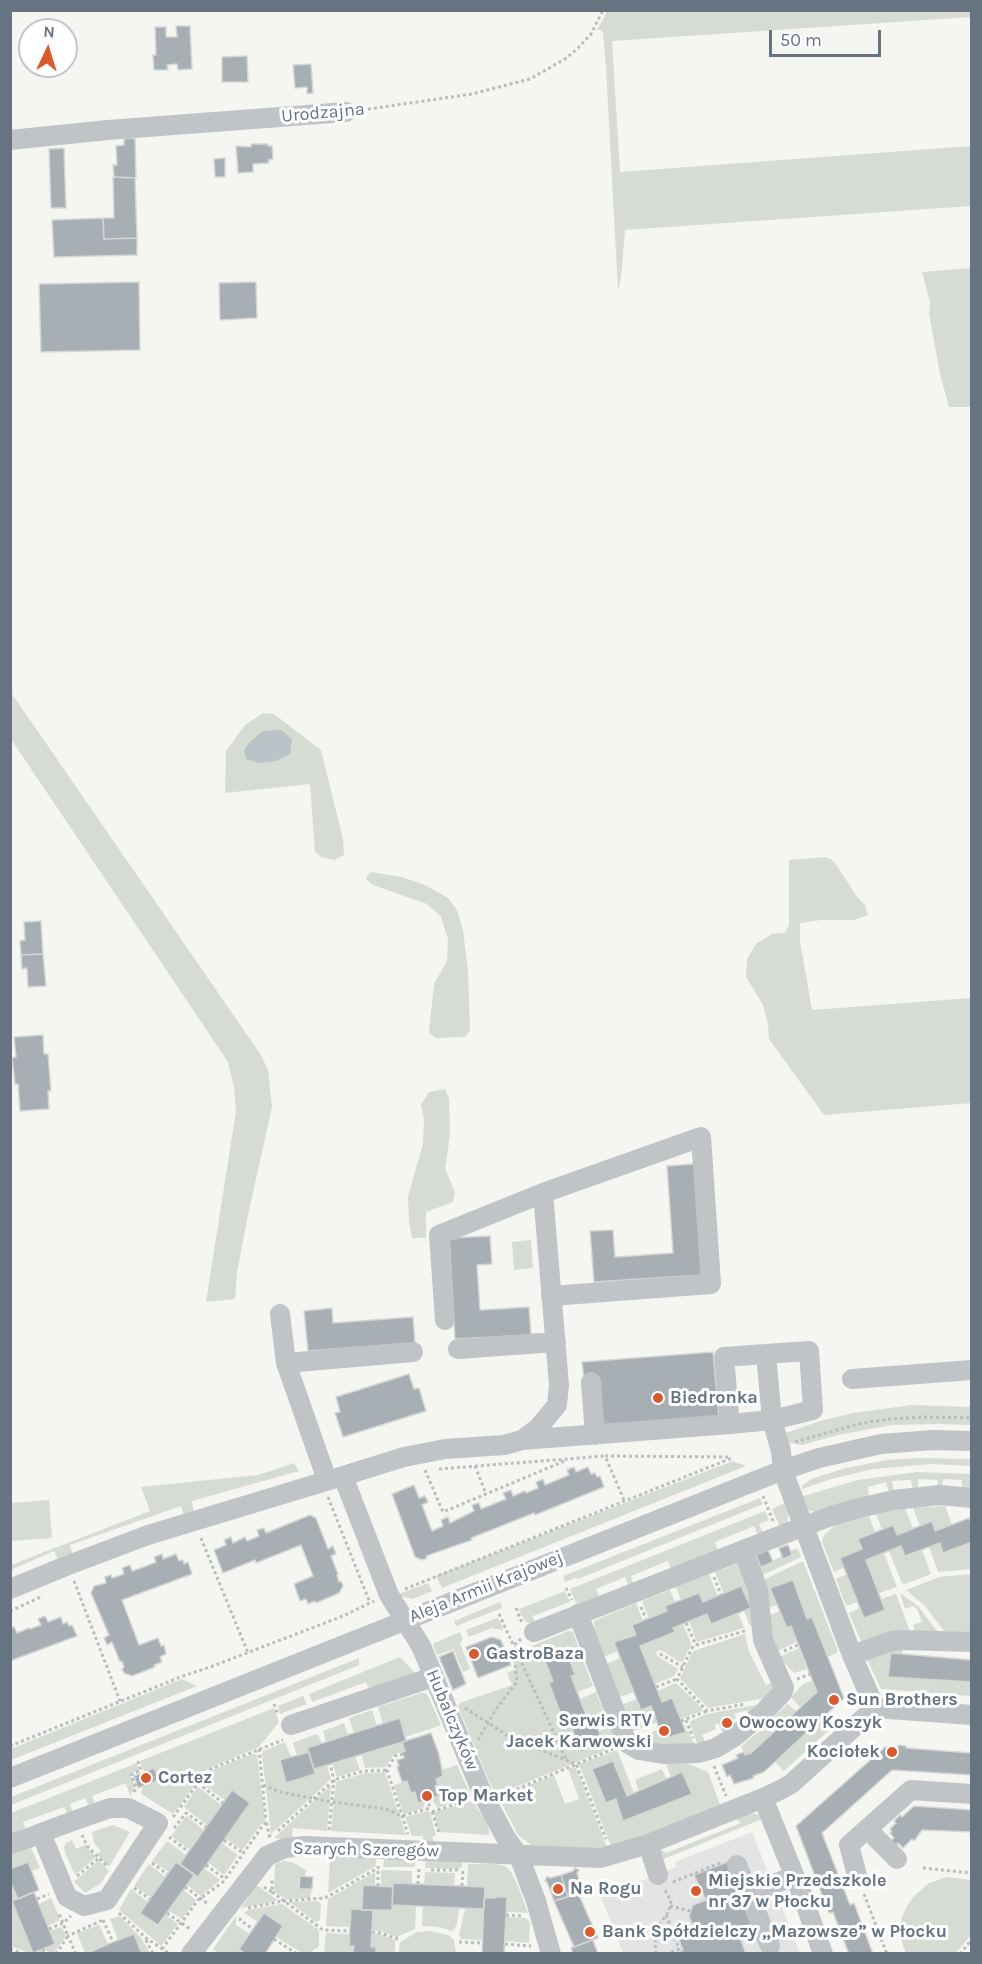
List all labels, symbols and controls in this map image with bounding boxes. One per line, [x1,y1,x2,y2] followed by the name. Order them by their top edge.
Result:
[18,18,78,78] north arrow
[772,18,884,56] scale bar
[43,22,56,41] text: N
[780,29,822,51] text: 50 m
[280,99,366,127] street label: Urodzajna
[670,1387,758,1409] place label: Biedronka
[651,1391,665,1405] marker: Biedronka
[406,1546,566,1628] street label: Aleja Armii Krajowej
[486,1643,584,1665] place label: GastroBaza
[467,1647,481,1661] marker: GastroBaza
[421,1666,483,1774] street label: Hubalczyków
[846,1689,958,1711] place label: Sun Brothers
[827,1693,841,1707] marker: Sun Brothers
[506,1710,652,1752] place label: Serwis RTV Jacek Karwowski
[739,1712,882,1734] place label: Owocowy Koszyk
[720,1716,734,1730] marker: Owocowy Koszyk
[657,1724,671,1738] marker: Serwis RTV Jacek Karwowski
[807,1741,880,1763] place label: Kociołek
[885,1745,899,1759] marker: Kociołek
[158,1767,212,1789] place label: Cortez
[139,1771,153,1785] marker: Cortez
[439,1785,533,1807] place label: Top Market
[420,1789,434,1803] marker: Top Market
[293,1838,439,1862] street label: Szarych Szeregów
[708,1870,887,1912] place label: Miejskie Przedszkole nr 37 w Płocku
[570,1878,642,1900] place label: Na Rogu
[551,1882,565,1896] marker: Na Rogu
[689,1884,703,1898] marker: Miejskie Przedszkole nr 37 w Płocku
[602,1921,947,1943] place label: Bank Spółdzielczy „Mazowsze” w Płocku
[583,1925,597,1939] marker: Bank Spółdzielczy „Mazowsze” w Płocku

